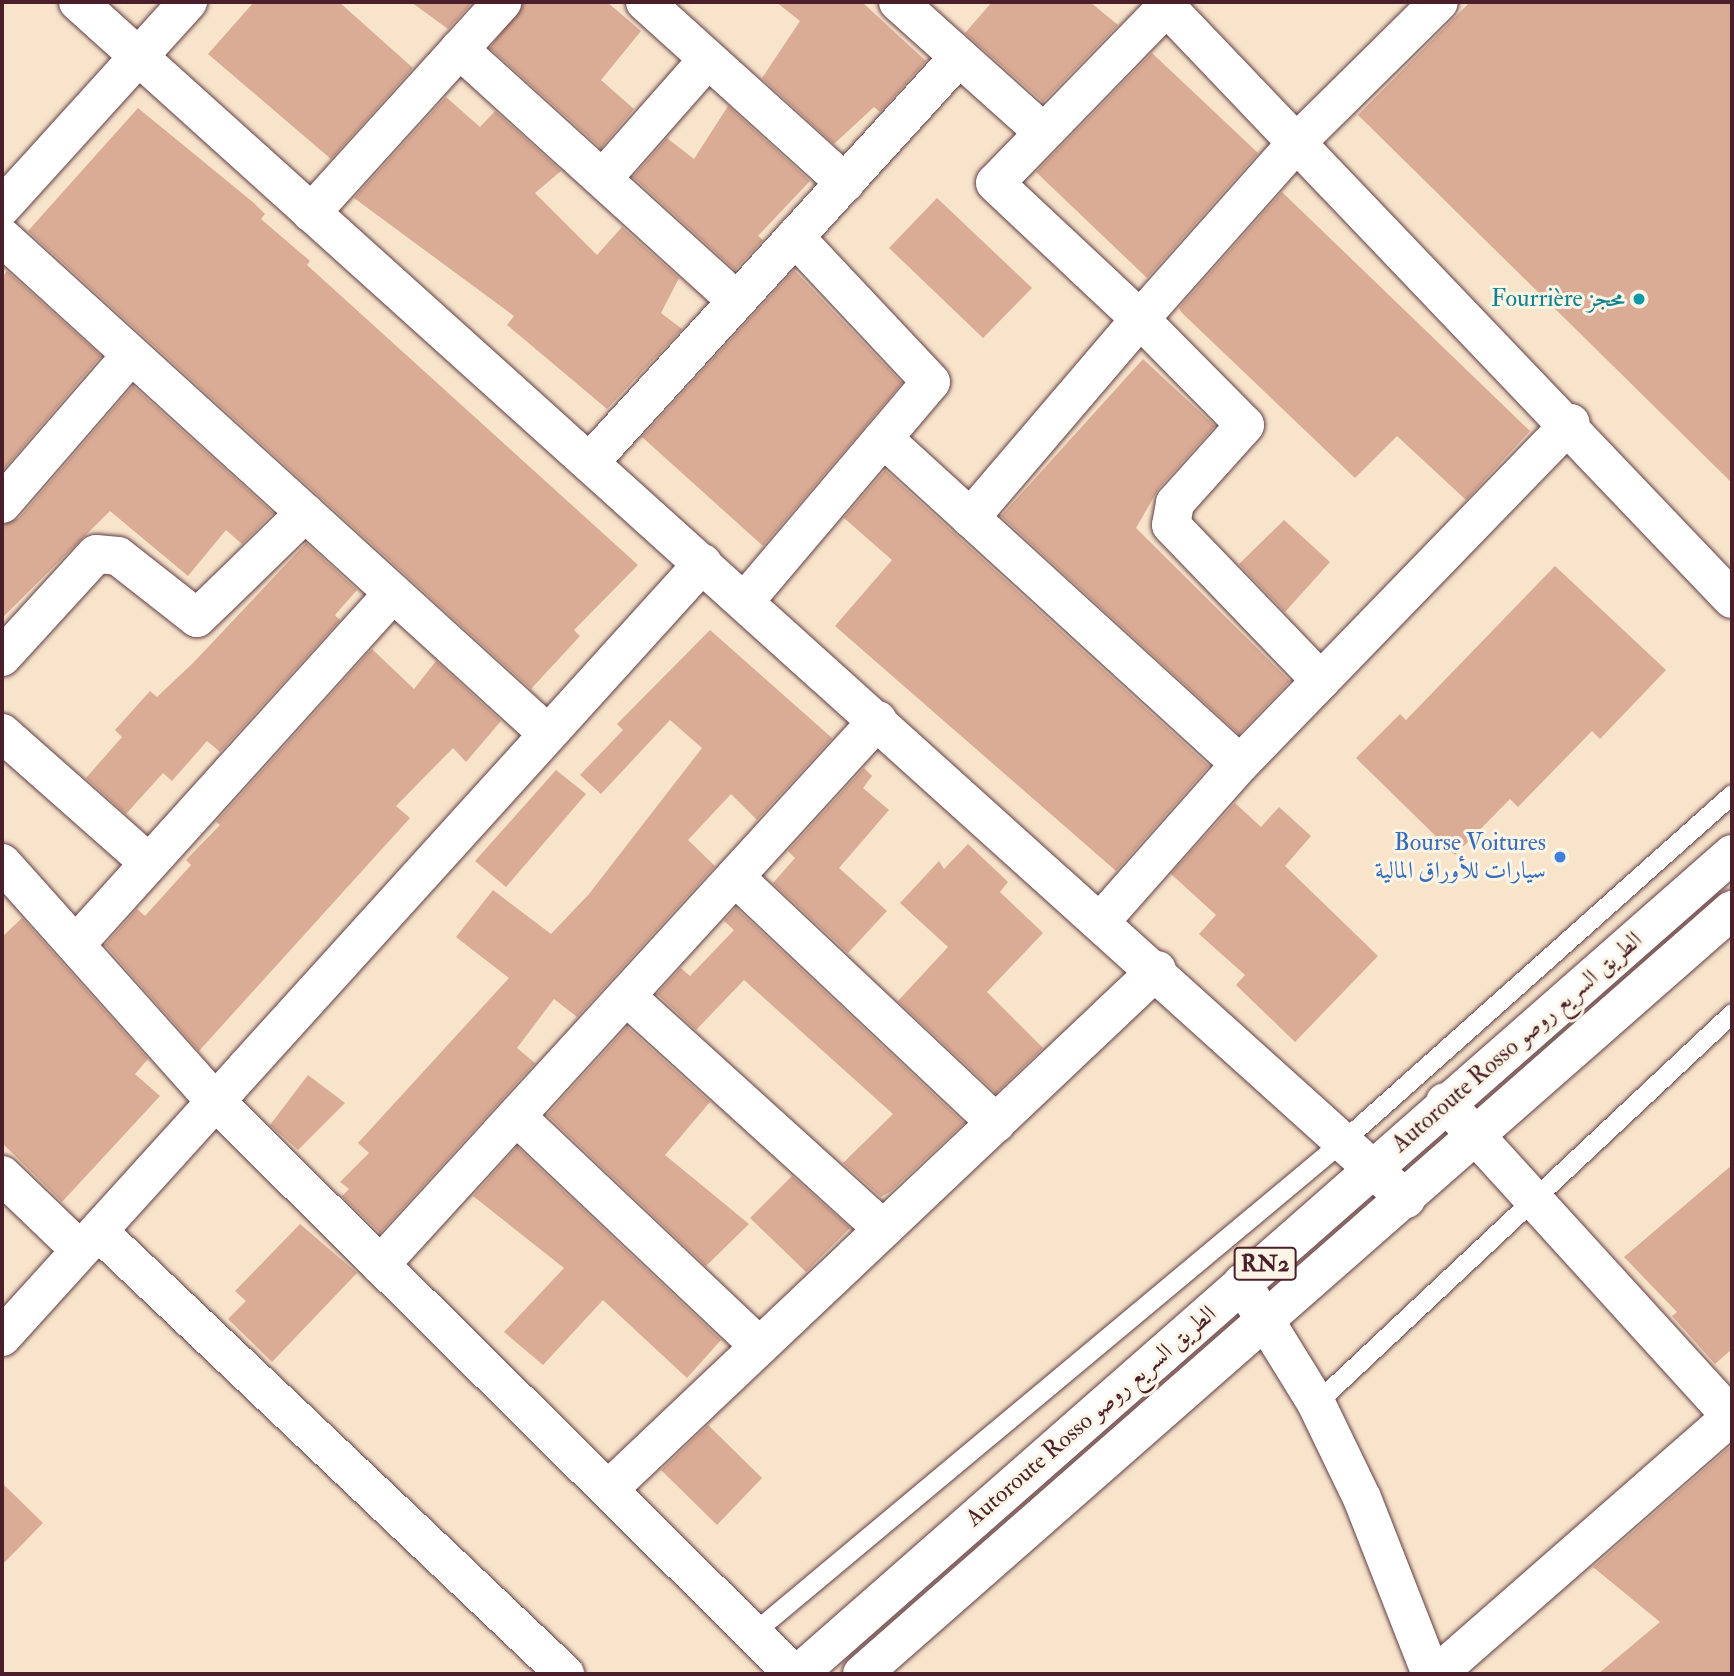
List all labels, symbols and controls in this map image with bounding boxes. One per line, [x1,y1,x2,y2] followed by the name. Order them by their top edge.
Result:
[1491,285,1625,313] place label: Fourrière محجز
[1631,291,1647,307] marker: Fourrière محجز
[1375,829,1546,885] place label: Bourse Voitures سيارات للأوراق المالية
[1552,849,1568,865] marker: Bourse Voitures سيارات للأوراق المالية
[1386,925,1648,1159] street label: Autoroute Rosso الطريق السريع روصو
[1234,1245,1296,1284] road number: RN2
[960,1299,1222,1533] street label: Autoroute Rosso الطريق السريع روصو

